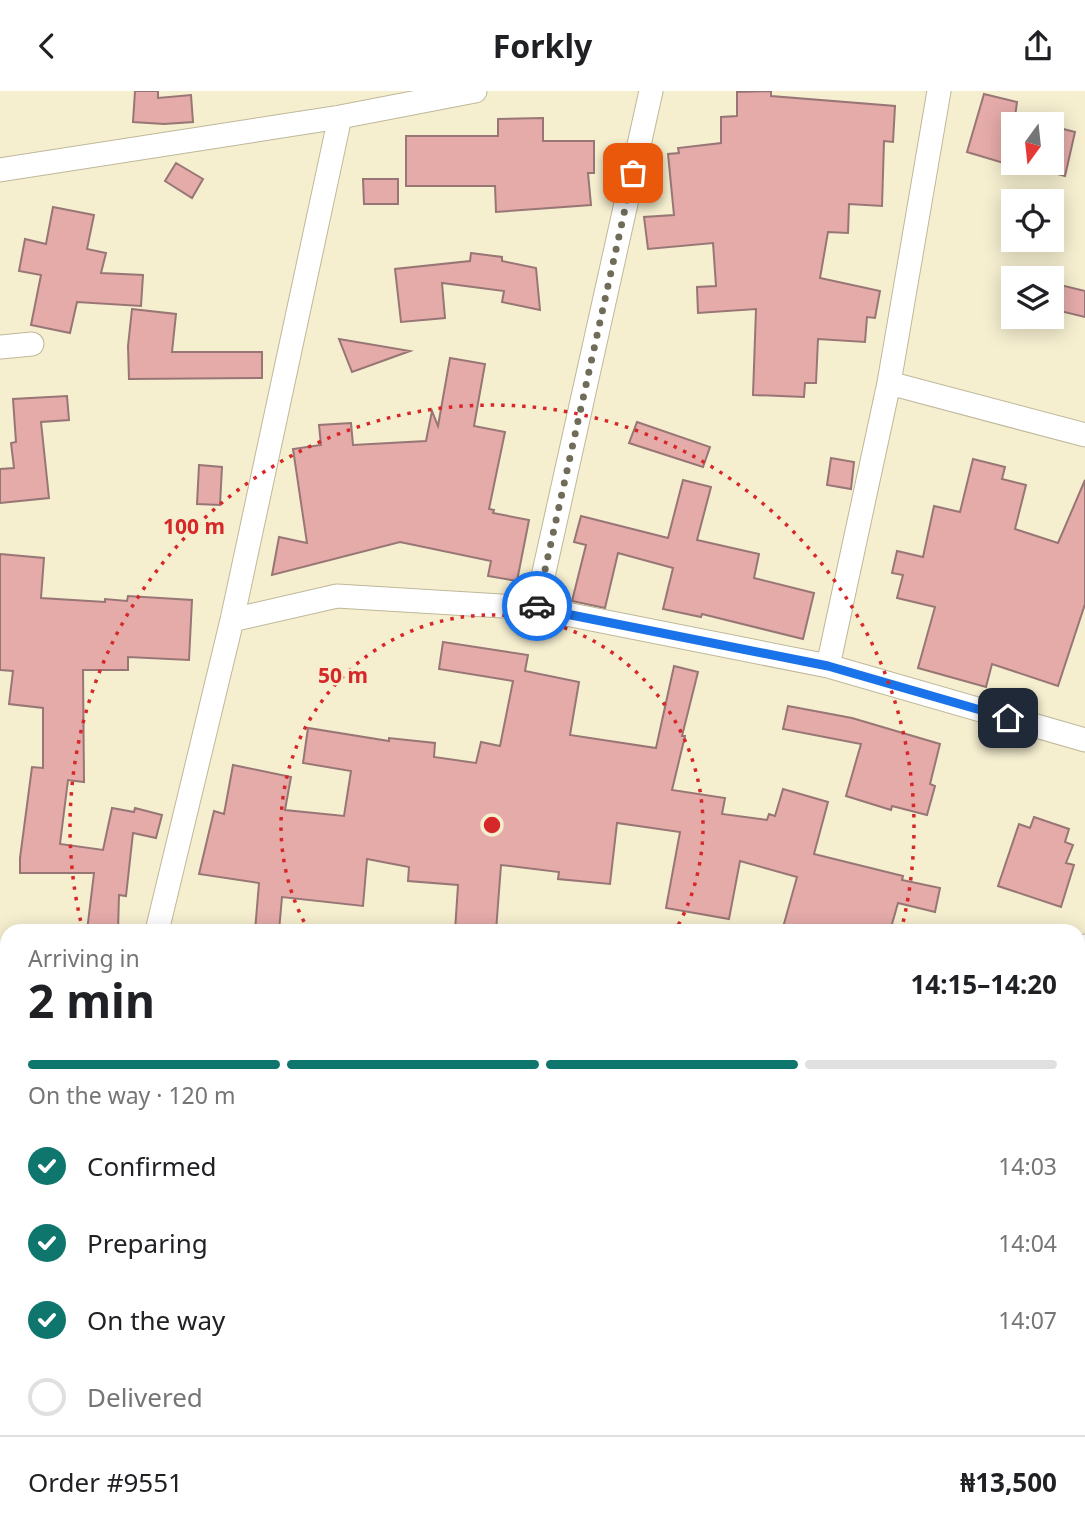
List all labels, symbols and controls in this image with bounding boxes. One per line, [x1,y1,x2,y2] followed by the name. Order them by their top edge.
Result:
[493,24,592,67] text: Forkly
[28,27,66,65] icon: back
[1019,27,1057,65] icon: share
[1001,112,1064,175] north arrow
[1001,112,1064,329] map controls
[603,143,663,203] pin
[614,154,652,192] icon: bag
[1001,189,1064,252] button: locate
[1001,266,1064,329] button: layers
[163,512,225,540] text: 100 m
[502,571,572,641] courier
[518,587,556,625] icon: car
[318,661,368,689] text: 50 m
[978,688,1038,748] pin
[989,699,1027,737] icon: home
[480,813,504,837] centre of rings
[28,942,140,974] text: Arriving in
[910,966,1057,1002] text: 14:15–14:20
[28,969,155,1031] text: 2 min
[28,1079,235,1111] text: On the way · 120 m
[28,1147,66,1185] icon: check
[87,1148,217,1184] text: Confirmed
[998,1150,1057,1182] text: 14:03
[28,1224,66,1262] icon: check
[87,1225,208,1261] text: Preparing
[998,1227,1057,1259] text: 14:04
[28,1301,66,1339] icon: check
[87,1302,225,1338] text: On the way
[998,1304,1057,1336] text: 14:07
[87,1379,203,1415] text: Delivered
[28,1464,183,1500] text: Order #9551
[960,1464,1057,1500] text: ₦13,500

